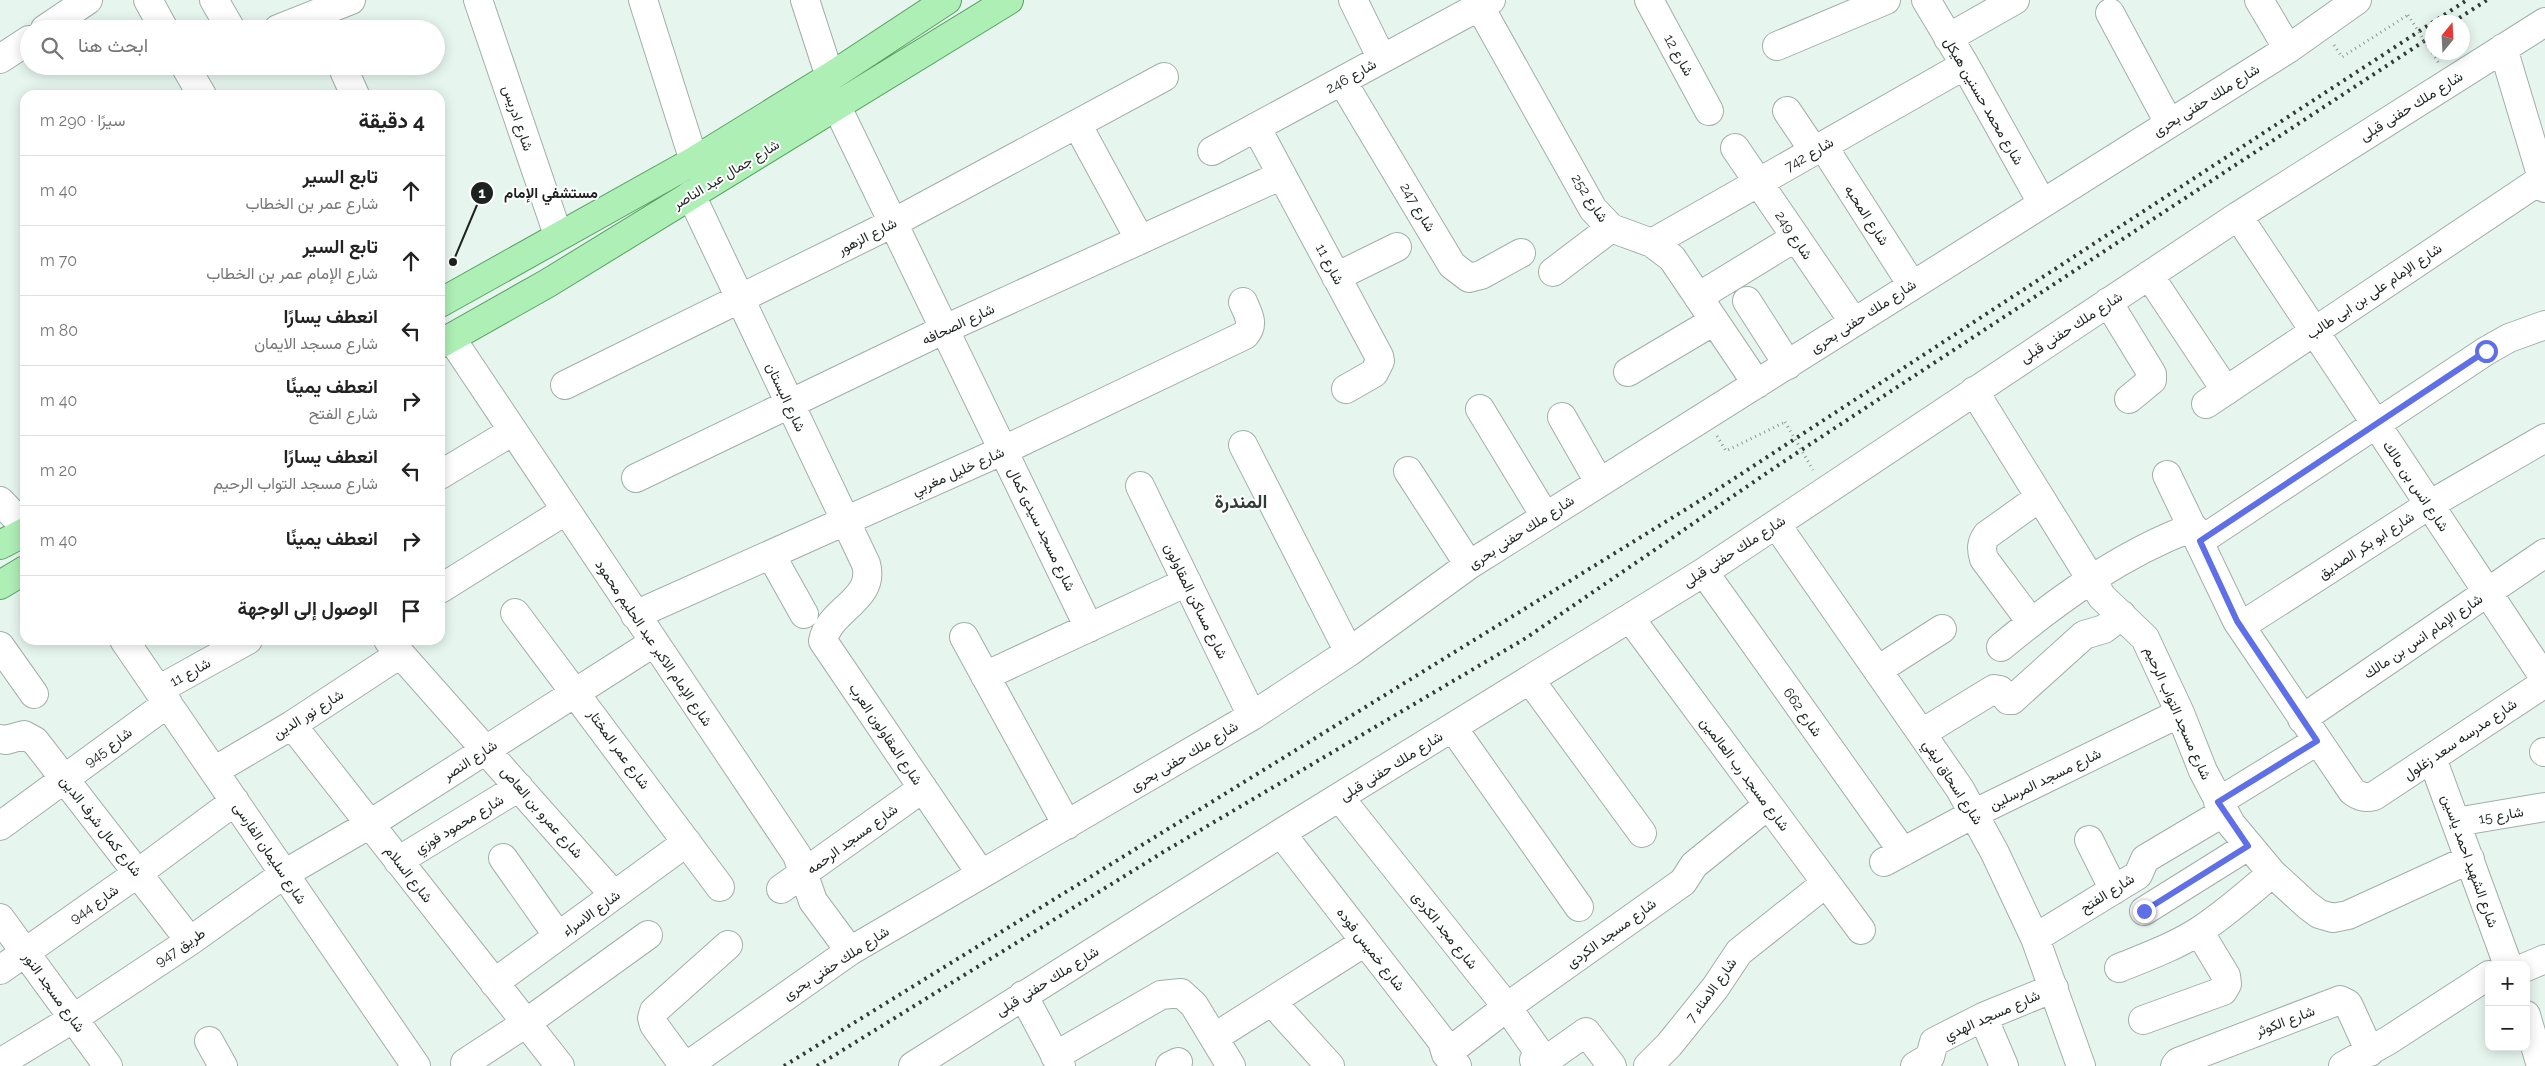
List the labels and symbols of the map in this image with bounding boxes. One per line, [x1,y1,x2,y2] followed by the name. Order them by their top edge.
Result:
[2425,15,2470,60] north arrow
[1658,31,1697,80] street label: شارع 12
[1938,35,2027,169] street label: شارع محمد حسنين هيكل
[1323,56,1380,99] street label: شارع 246
[2150,61,2264,142] street label: شارع ملك حفنى بحرى
[2357,68,2467,147] street label: شارع ملك حفنى قبلى
[497,83,537,154] street label: شارع ادريس
[1782,134,1838,177] street label: شارع 742
[669,136,784,215] street label: شارع جمال عبد الناصر
[1566,171,1611,227] street label: شارع 252
[469,178,608,208] callout: مستشفي الإمام
[1395,180,1439,236] street label: شارع 247
[1839,182,1892,250] street label: شارع المحبه
[478,184,486,202] text: 1
[504,184,598,206] text: مستشفي الإمام
[1770,208,1816,264] street label: شارع 249
[834,214,901,261] street label: شارع الزهور
[2303,240,2446,345] street label: شارع الإمام على بن ابى طالب
[1310,241,1347,288] street label: شارع 11
[1807,276,1920,359] street label: شارع ملك حفنى بحرى
[2017,288,2127,368] street label: شارع ملك حفنى قبلى
[919,300,998,350] street label: شارع الصحافه
[2475,340,2498,363] route start
[760,360,809,435] street label: شارع البستان
[2377,438,2452,536] street label: شارع انس بن مالك
[909,444,1008,502] street label: شارع خليل مغربي
[1002,465,1079,595] street label: شارع مسجد سيدى كمال
[1215,490,1267,514] district label: المندرة
[1465,492,1578,575] street label: شارع ملك حفنى بحرى
[2315,508,2419,584] street label: شارع ابو بكر الصديق
[1680,512,1790,592] street label: شارع ملك حفنى قبلى
[1158,541,1231,663] street label: شارع مساكن المقاولون
[590,557,716,731] street label: شارع الإمام الاكبر عبد الحليم محمود
[2361,590,2487,684] street label: شارع الإمام انس بن مالك
[2139,644,2215,783] street label: شارع مسجد التواب الرحيم
[167,654,214,692] street label: شارع 11
[844,680,926,789] street label: شارع المقاولون العرب
[1778,685,1826,741] street label: شارع 662
[270,686,348,745] street label: شارع نور الدين
[2400,695,2521,785] street label: شارع مدرسه سعد زغلول
[582,705,653,794] street label: شارع عمر المختار
[1695,714,1793,836] street label: شارع مسجد رب العالمين
[1127,718,1242,797] street label: شارع ملك حفنى بحرى
[81,724,137,772] street label: شارع 945
[1337,728,1447,807] street label: شارع ملك حفنى قبلى
[439,737,502,786] street label: شارع النصر
[1916,737,1986,829] street label: شارع اسحاق ليفي
[1987,745,2105,816] street label: شارع مسجد المرسلين
[496,763,586,863] street label: شارع عمرو بن العاص
[54,773,145,881] street label: شارع كمال شرف الدين
[412,791,508,860] street label: شارع محمود فوزي
[2436,792,2502,931] street label: شارع الشهيد احمد ياسين
[228,799,310,908] street label: شارع سليمان الفارسى
[804,801,902,880] street label: شارع مسجد الرحمه
[2477,803,2525,830] street label: شارع 15
[380,842,436,907] street label: شارع السلام
[2077,870,2139,918] street label: شارع الفتح
[67,882,123,929] street label: شارع 944
[559,887,625,942] street label: شارع الاسراء
[1407,888,1481,974] street label: شارع مجد الكردى
[1563,895,1661,973] street label: شارع مسجد الكردى
[2133,900,2156,923] route end
[1331,904,1408,996] street label: شارع خميس فوده
[780,923,893,1006] street label: شارع ملك حفنى بحرى
[152,925,208,970] street label: طريق 947
[993,943,1103,1022] street label: شارع ملك حفنى قبلى
[17,948,88,1037] street label: شارع مسجد النور
[1682,955,1742,1027] street label: شارع الامناء 7
[1942,987,2044,1047] street label: شارع مسجد الهدي
[2252,1002,2318,1043] street label: شارع الكوثر

